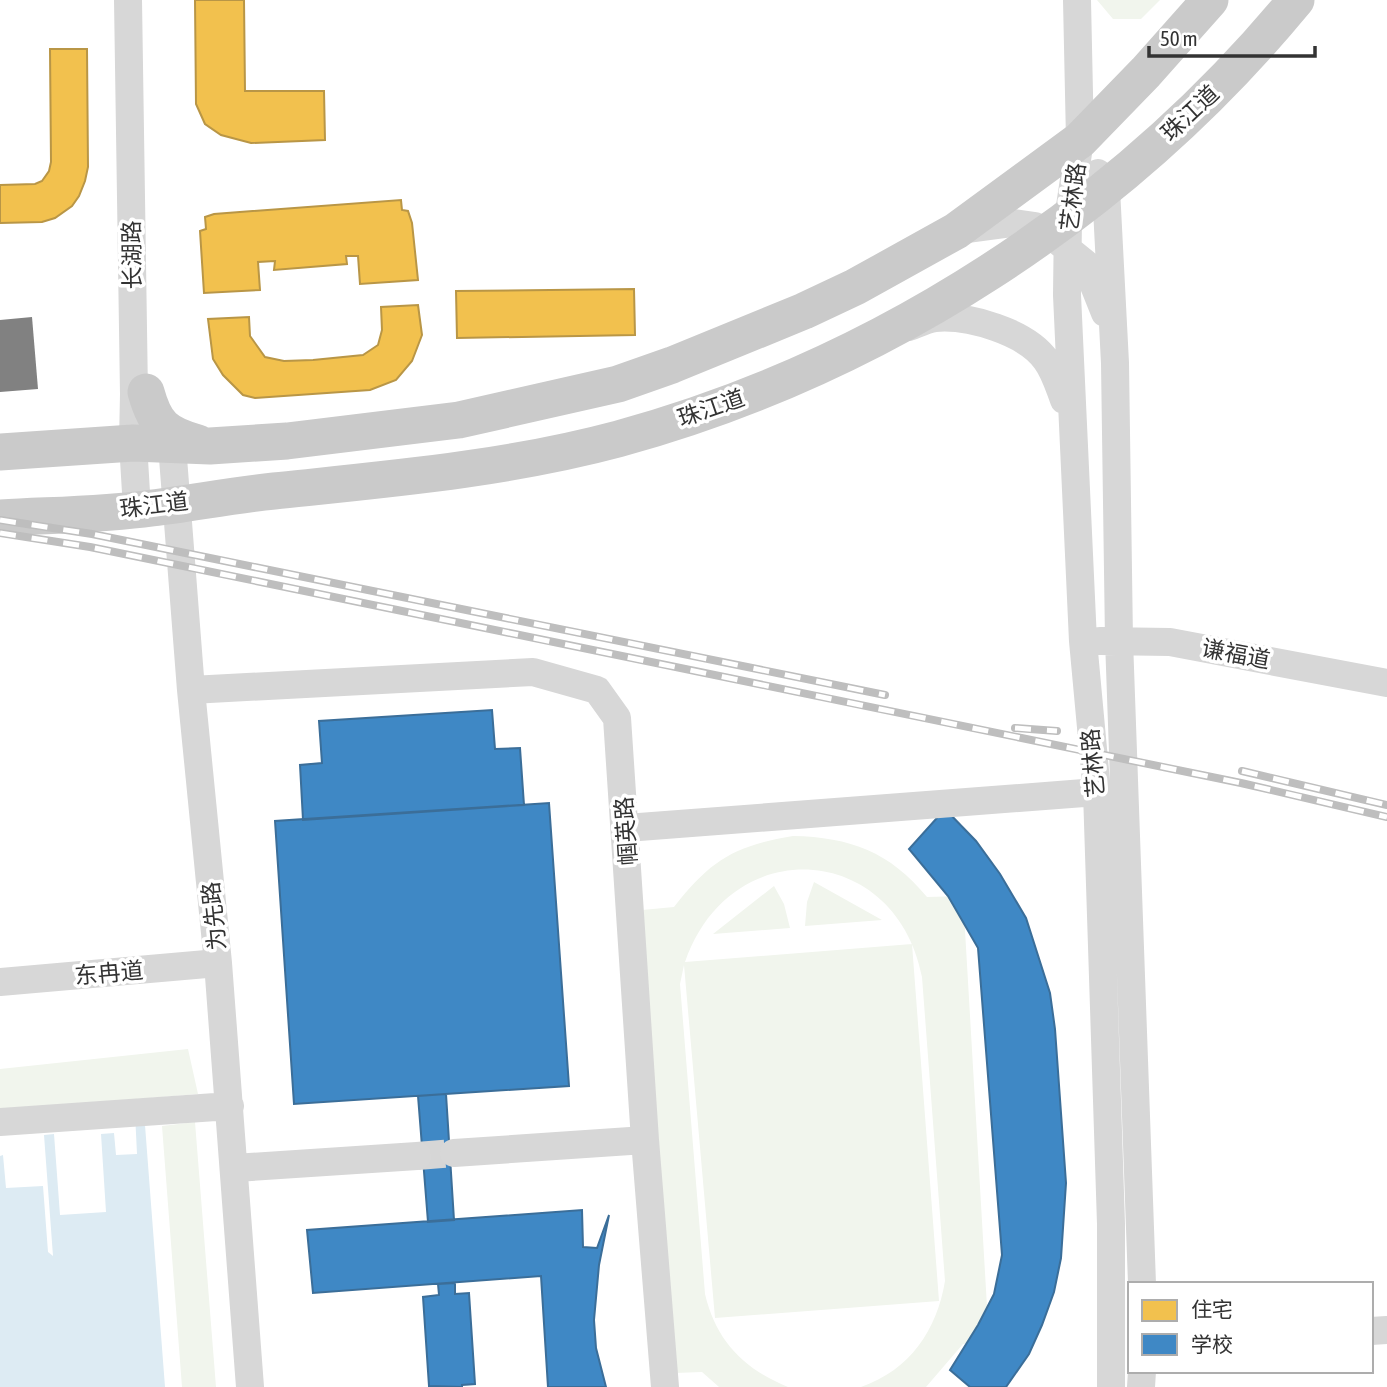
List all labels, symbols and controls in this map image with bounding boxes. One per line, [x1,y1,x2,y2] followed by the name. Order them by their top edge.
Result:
[1149,14,1315,58] scale bar
[1160,26,1198,50] text: 50 m
[1156,80,1224,146] street label: 珠江道
[1056,161,1090,233] street label: 艺林路
[118,220,146,290] street label: 长湖路
[674,384,748,432] street label: 珠江道
[118,488,190,522] street label: 珠江道
[1200,635,1272,673] street label: 谦福道
[1077,727,1109,799] street label: 艺林路
[611,796,641,866] street label: 帼英路
[197,880,231,952] street label: 为先路
[73,957,145,989] street label: 东冉道
[1128,1282,1373,1373] legend
[1191,1297,1233,1321] text: 住宅
[1191,1332,1233,1356] text: 学校

